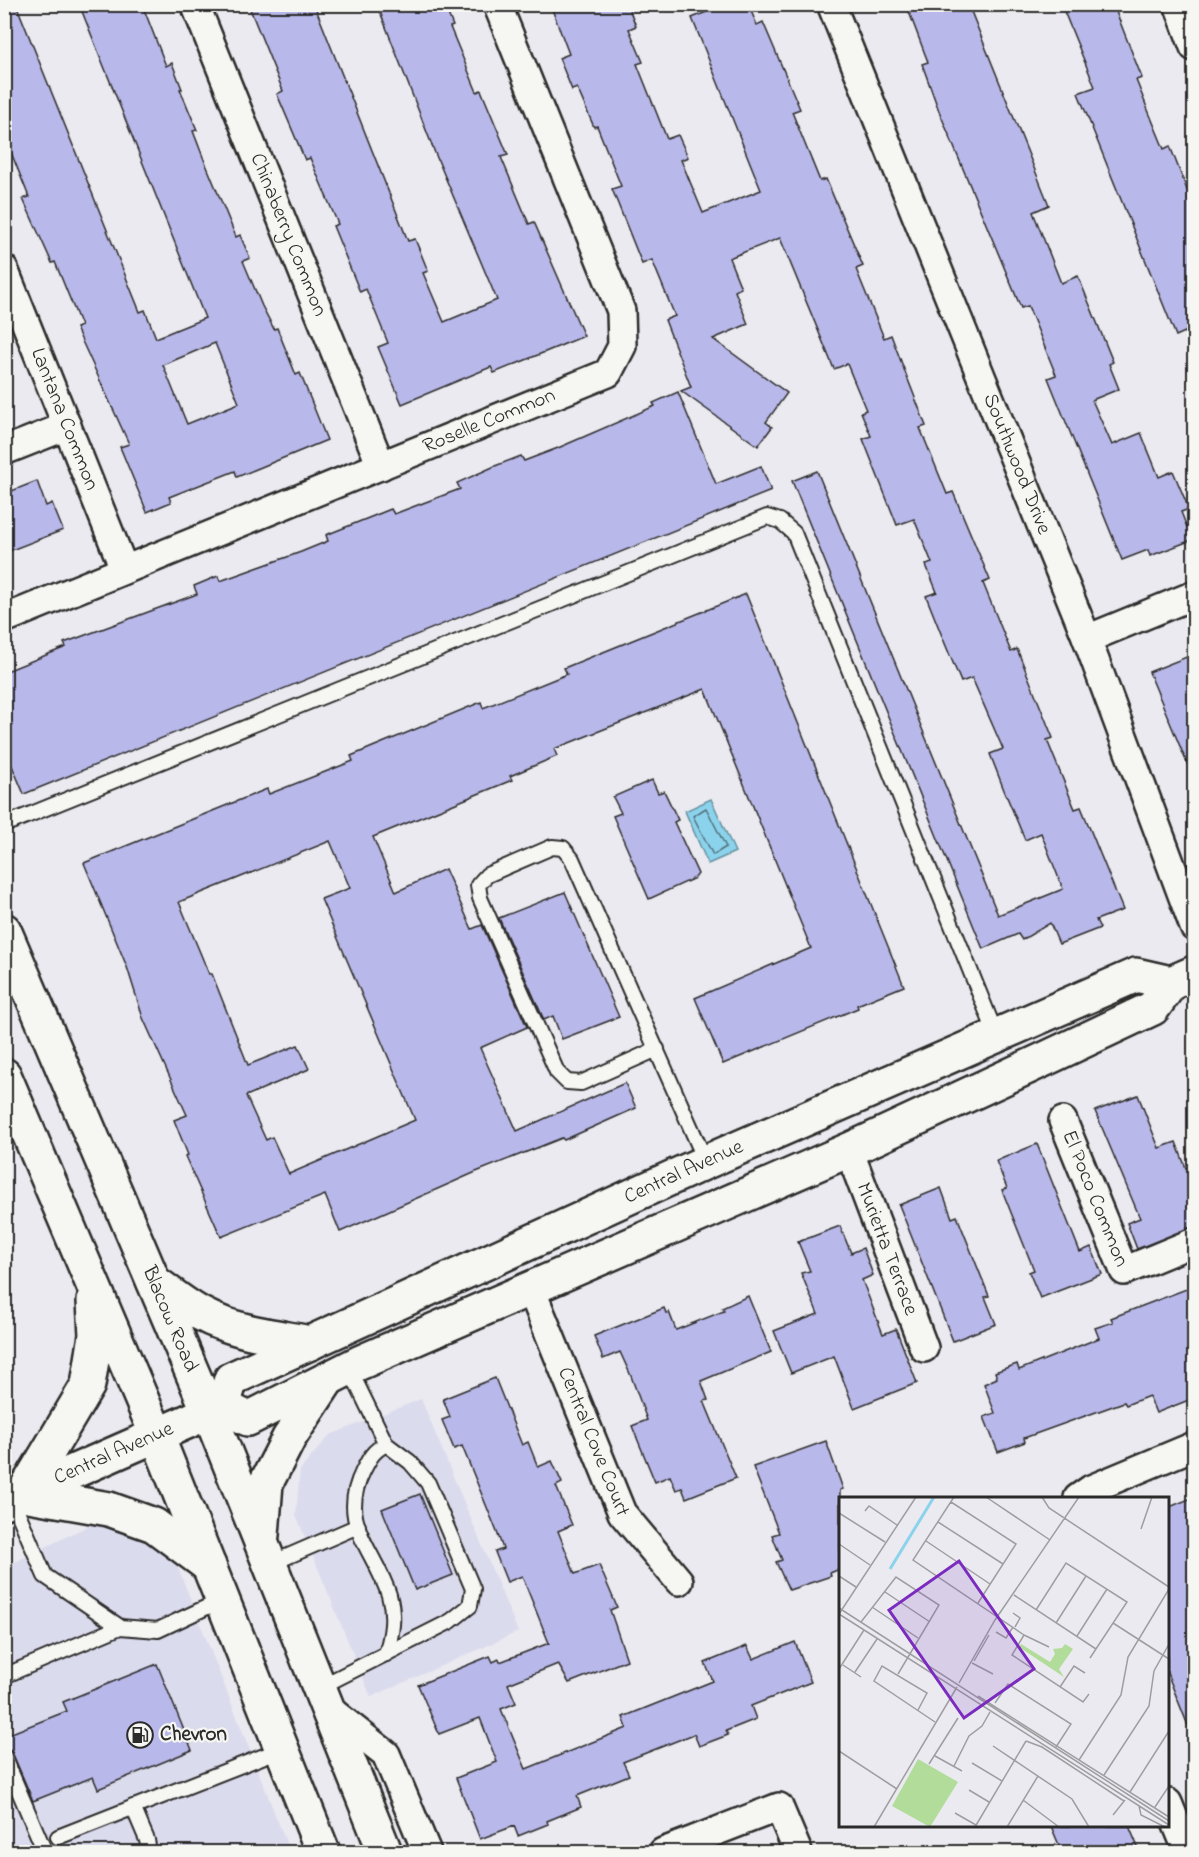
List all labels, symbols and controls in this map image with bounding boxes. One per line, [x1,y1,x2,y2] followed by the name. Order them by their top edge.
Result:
[242,149,334,321] street label: Chinaberry Common
[22,344,106,495] street label: Lantana Common
[418,381,560,462] street label: Roselle Common
[975,389,1059,540] street label: Southwood Drive
[1053,1126,1136,1272] street label: El Poco Common
[619,1132,749,1212] street label: Central Avenue
[848,1178,926,1320] street label: Murietta Terrace
[133,1261,205,1377] street label: Blacow Road
[549,1363,637,1521] street label: Central Cove Court
[49,1414,179,1493] street label: Central Avenue
[839,1497,1169,1827] inset map
[125,1720,155,1750] fuel station icon: Chevron
[160,1720,227,1750] place label: Chevron

